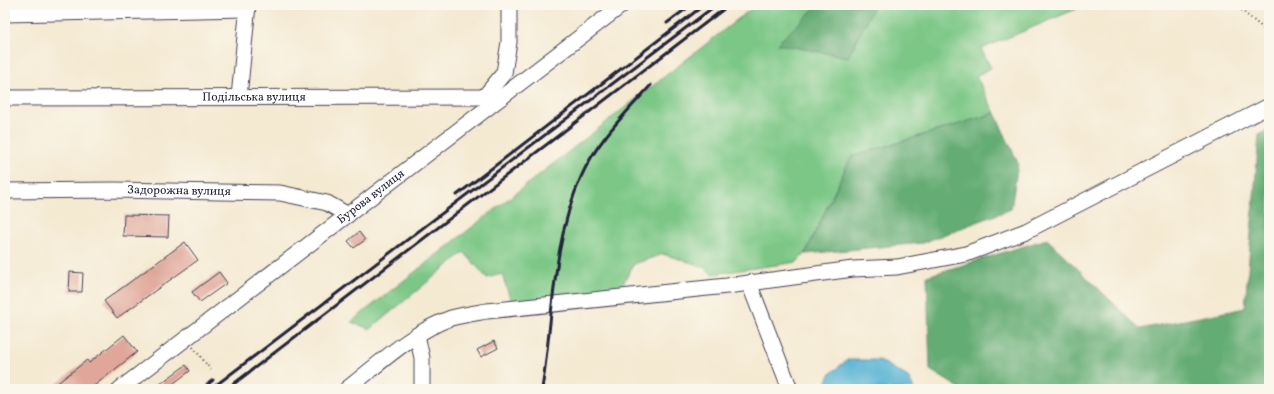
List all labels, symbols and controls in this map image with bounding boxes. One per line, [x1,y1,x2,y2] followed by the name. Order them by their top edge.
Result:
[202,89,306,106] street label: Подільська вулиця
[334,166,408,228] street label: Бурова вулиця
[127,182,231,200] street label: Задорожна вулиця

